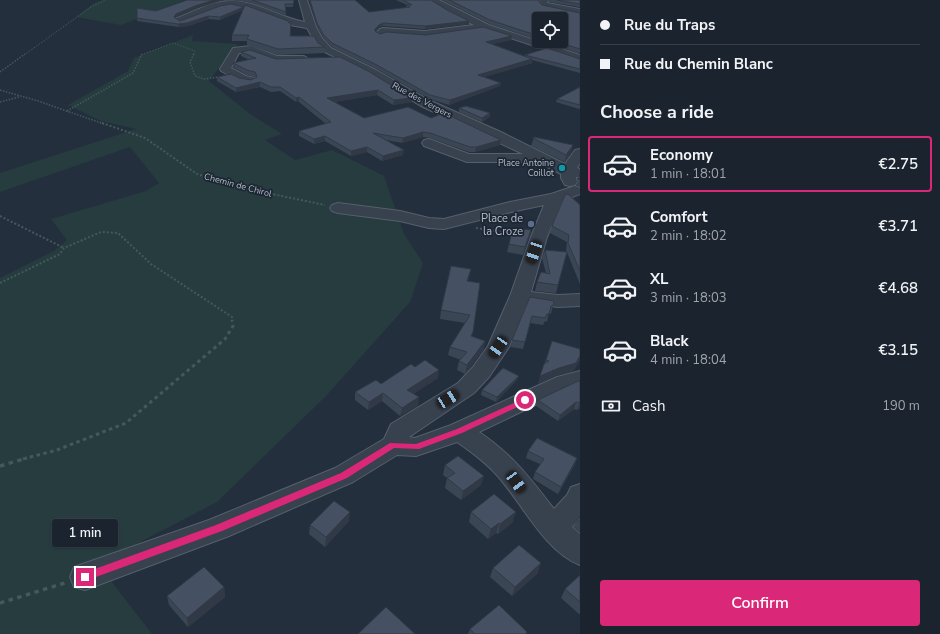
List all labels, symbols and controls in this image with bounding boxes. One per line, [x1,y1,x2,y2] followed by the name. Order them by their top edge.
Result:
[532,12,568,48] map controls
[532,12,568,48] button: locate
[624,15,715,35] text: Rue du Traps
[624,54,773,74] text: Rue du Chemin Blanc
[390,79,454,121] street label: Rue des Vergers
[600,100,714,124] text: Choose a ride
[650,145,713,165] text: Economy
[602,146,638,182] icon: car
[878,154,918,174] text: €2.75
[498,157,555,179] place label: Place Antoine Coillot
[557,163,567,173] marker: Place Antoine Coillot
[650,165,726,183] text: 1 min · 18:01
[203,170,273,200] street label: Chemin de Chirol
[650,207,707,227] text: Comfort
[602,208,638,244] icon: car
[481,211,523,239] place label: Place de la Croze
[878,216,918,236] text: €3.71
[526,219,536,229] marker: Place de la Croze
[650,227,726,245] text: 2 min · 18:02
[525,239,543,265] car
[650,269,669,289] text: XL
[602,270,638,306] icon: car
[878,278,918,298] text: €4.68
[650,289,726,307] text: 3 min · 18:03
[650,331,688,351] text: Black
[602,332,638,368] icon: car
[486,334,510,360] car
[878,340,918,360] text: €3.15
[650,351,726,369] text: 4 min · 18:04
[435,388,461,410] car
[516,391,534,409] route start
[600,395,622,417] icon: cash
[632,396,666,416] text: Cash
[882,397,920,415] text: 190 m
[504,469,528,495] car
[52,519,118,547] callout: 1 min
[68,524,102,542] text: 1 min
[76,568,94,586] route end
[600,580,920,626] button: Confirm

